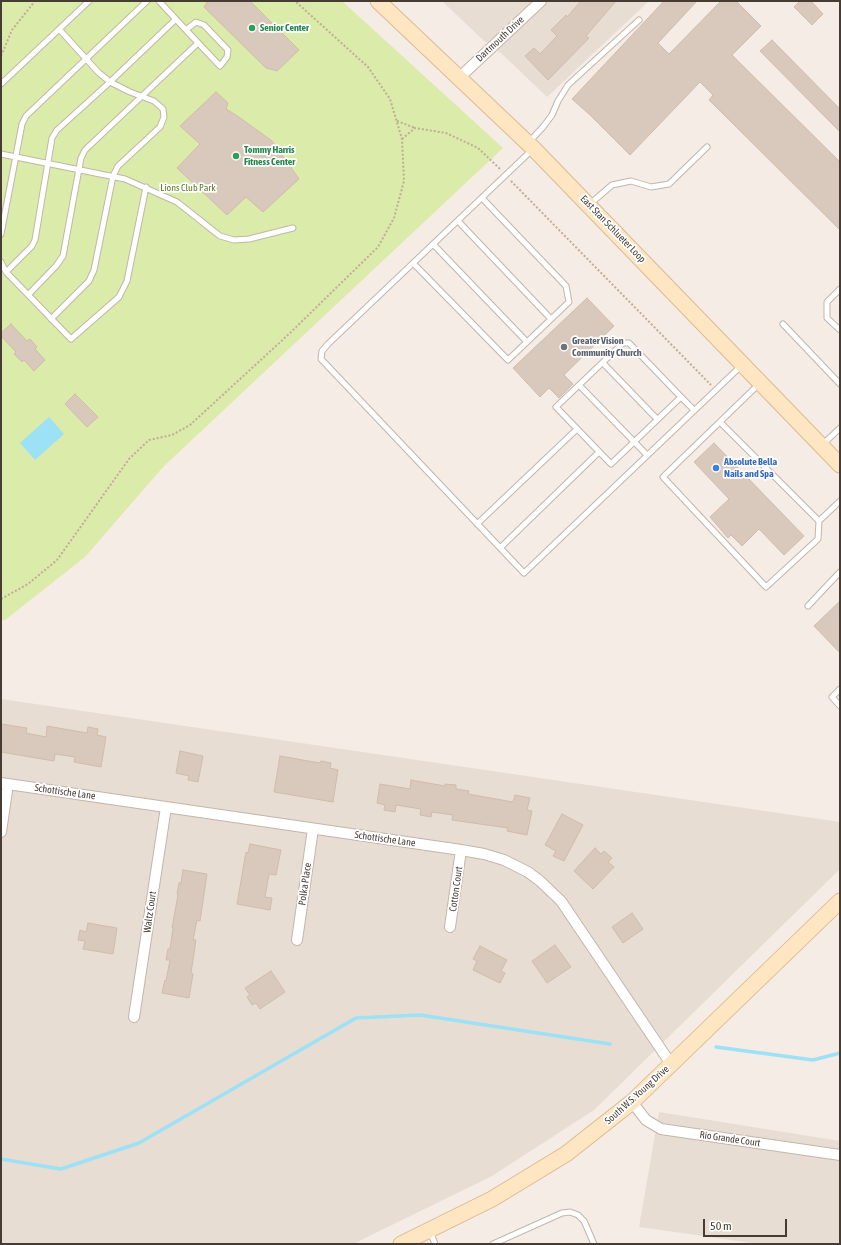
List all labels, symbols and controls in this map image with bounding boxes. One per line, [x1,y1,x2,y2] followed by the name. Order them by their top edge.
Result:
[474,14,526,64] street label: Dartmouth Drive
[260,22,309,34] place label: Senior Center
[247,23,257,33] marker: Senior Center
[244,144,295,168] place label: Tommy Harris Fitness Center
[231,151,241,161] marker: Tommy Harris Fitness Center
[160,182,216,194] park label: Lions Club Park
[578,193,648,265] street label: East Stan Schlueter Loop
[572,335,642,358] place label: Greater Vision Community Church
[559,342,569,352] marker: Greater Vision Community Church
[724,456,777,480] place label: Absolute Bella Nails and Spa
[711,463,721,473] marker: Absolute Bella Nails and Spa
[34,782,96,802] street label: Schottische Lane
[354,829,416,849] street label: Schottische Lane
[296,862,314,906] street label: Polka Place
[447,866,465,912] street label: Cotton Court
[141,890,159,934] street label: Waltz Court
[602,1063,672,1127] street label: South W.S. Young Drive
[699,1129,761,1149] street label: Rio Grande Court
[705,1211,789,1237] scale bar
[710,1219,732,1233] text: 50 m

